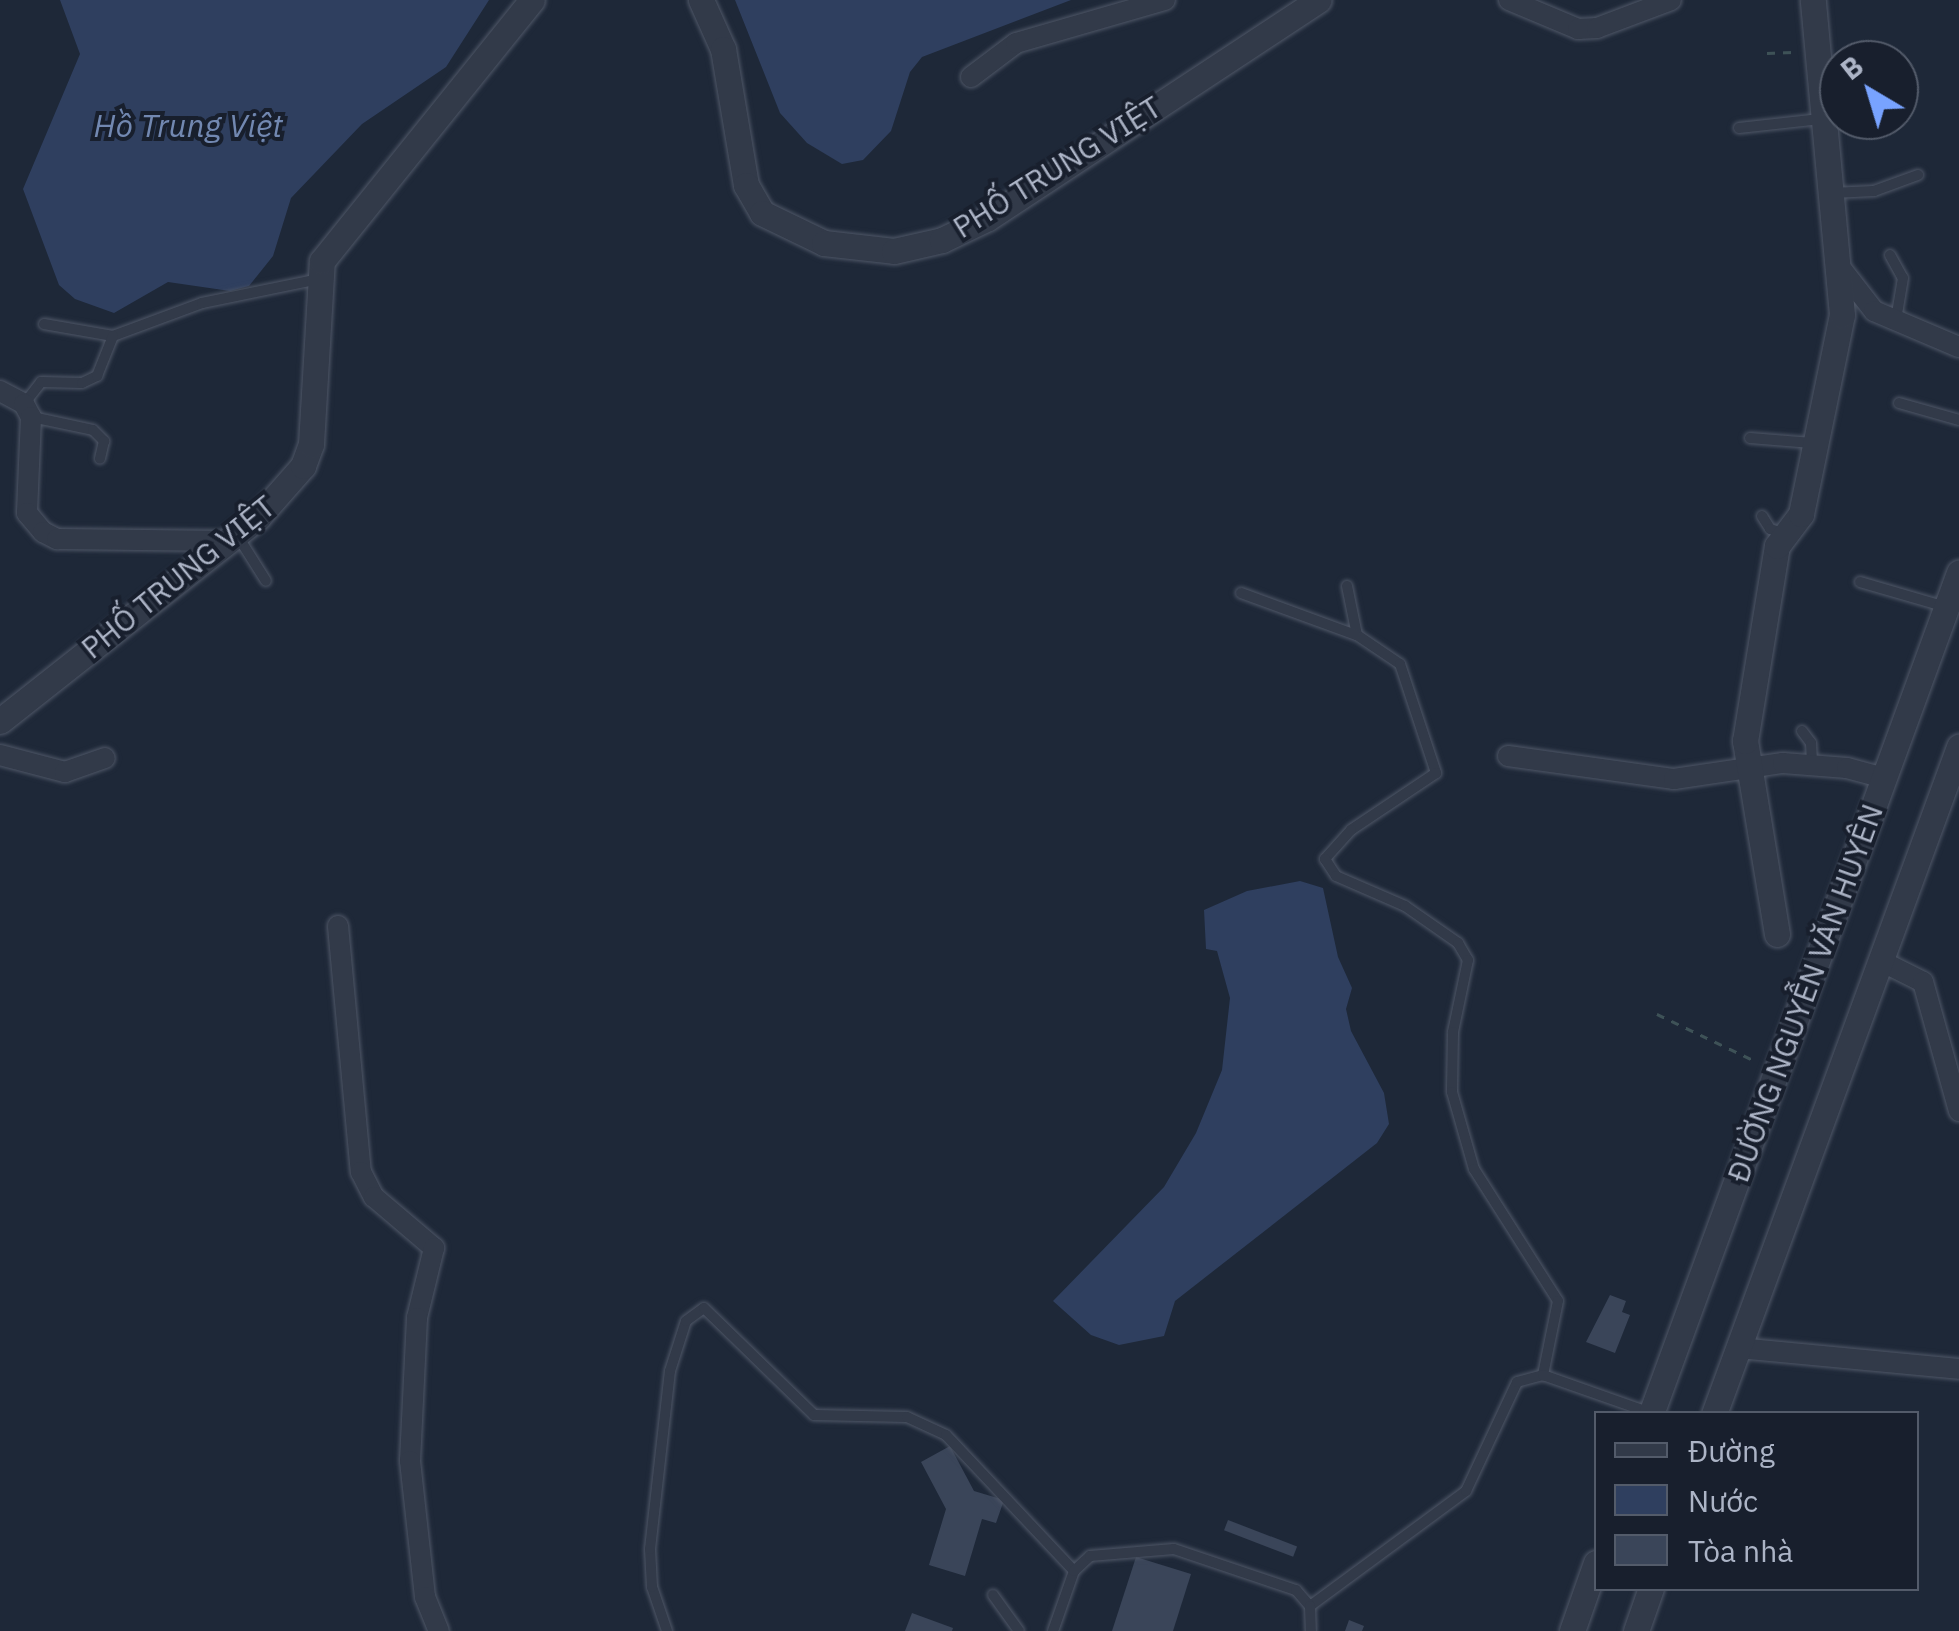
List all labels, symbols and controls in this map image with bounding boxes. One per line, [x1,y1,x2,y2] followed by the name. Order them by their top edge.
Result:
[1819,40,1919,140] north arrow
[1833,47,1870,88] text: B
[946,89,1168,245] street label: PHỐ TRUNG VIỆT
[94,106,282,144] water label: Hồ Trung Việt
[74,488,282,666] street label: PHỐ TRUNG VIỆT
[1720,799,1890,1187] street label: ĐƯỜNG NGUYỄN VĂN HUYÊN
[1594,1411,1919,1591] legend
[1688,1431,1775,1470] text: Đường
[1688,1481,1758,1520] text: Nước
[1688,1531,1793,1570] text: Tòa nhà

